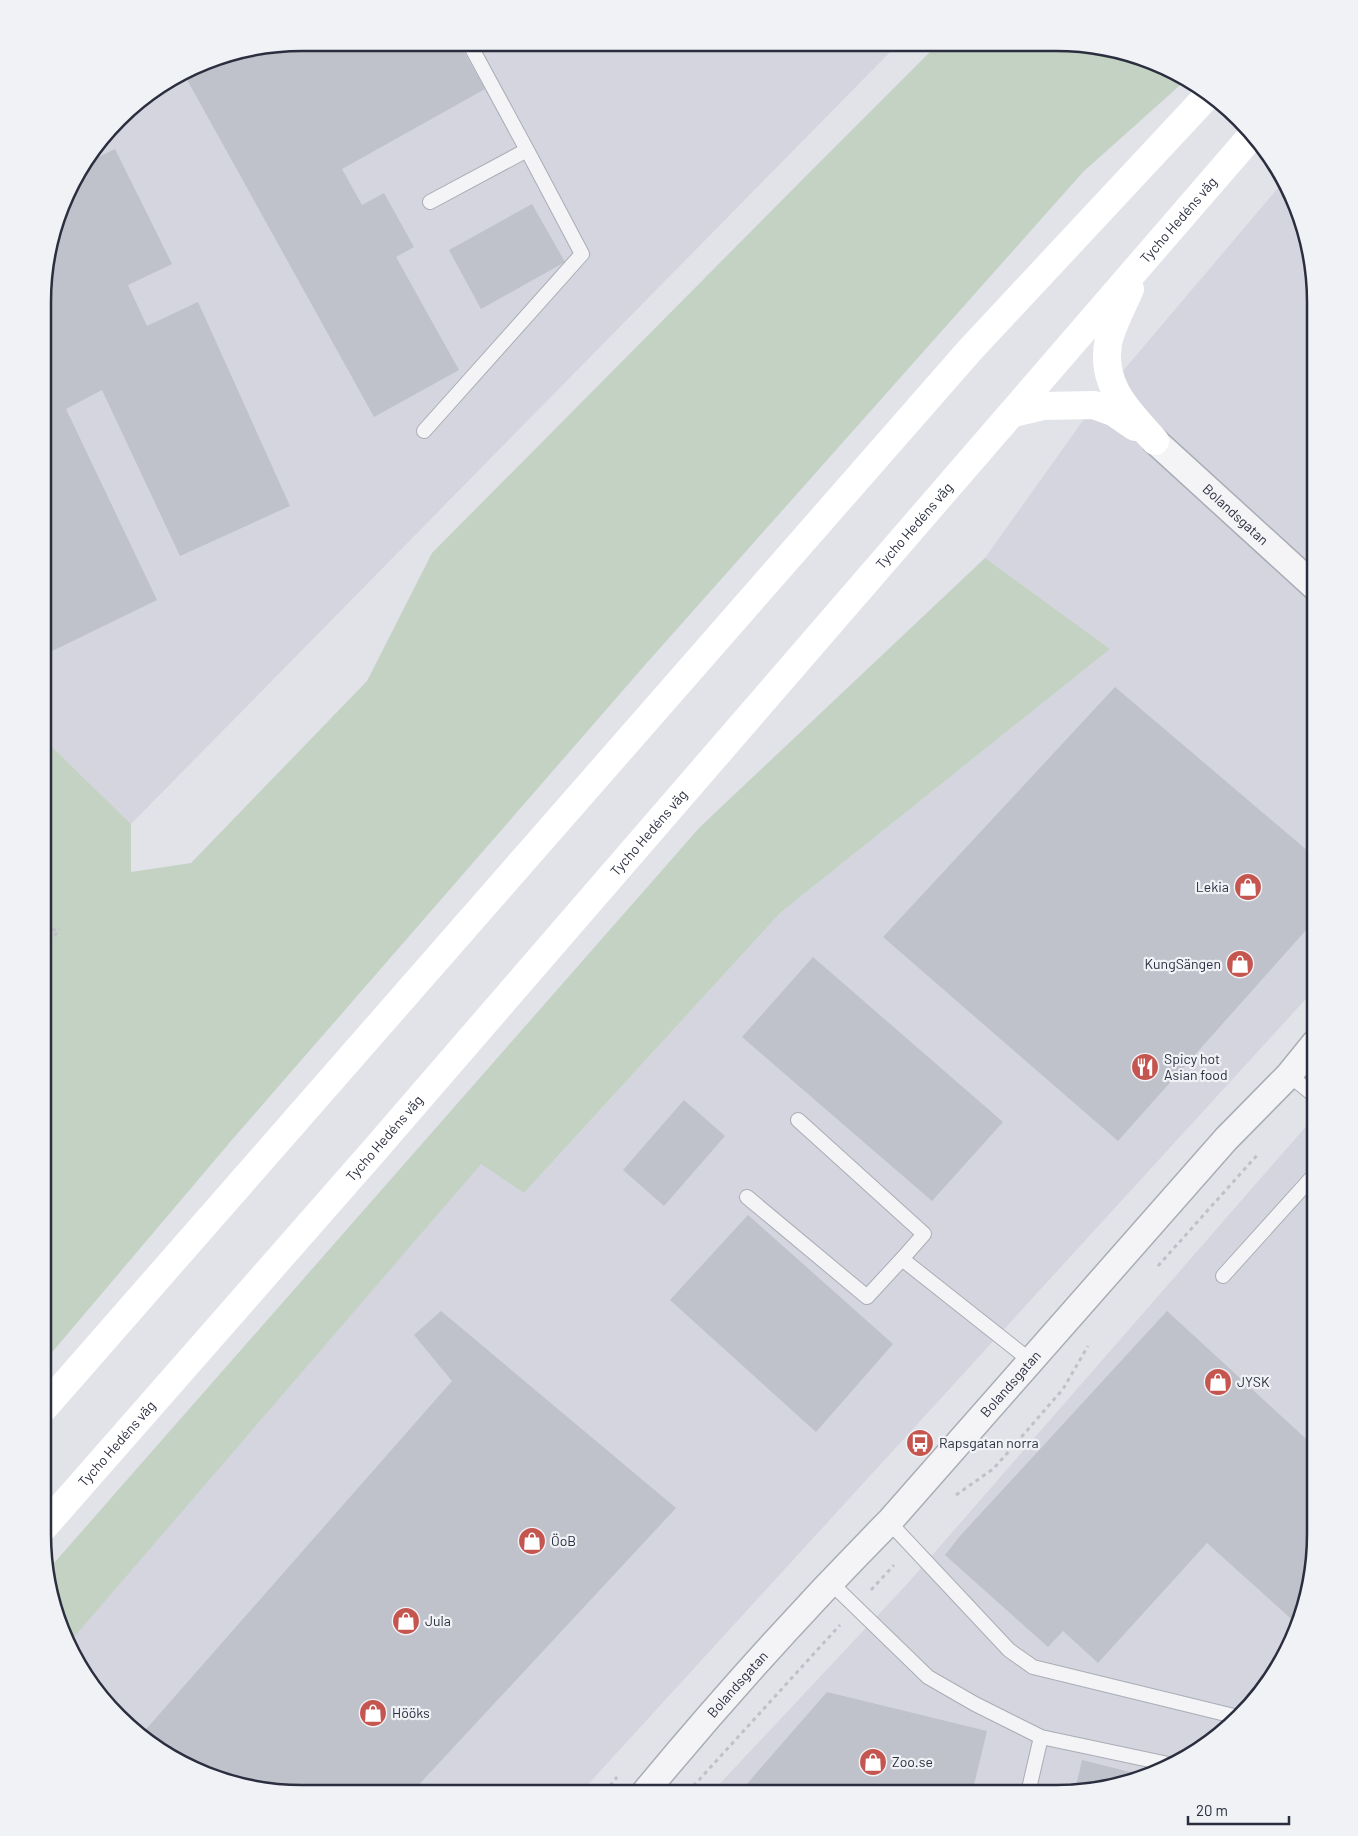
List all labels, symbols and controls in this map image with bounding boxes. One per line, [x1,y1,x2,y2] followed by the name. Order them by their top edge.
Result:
[1136,173,1220,267] street label: Tycho Hedéns väg
[872,479,956,572] street label: Tycho Hedéns väg
[1199,480,1272,548] street label: Bolandsgatan
[606,786,690,879] street label: Tycho Hedéns väg
[1233,872,1263,902] shop icon: Lekia
[1196,878,1229,895] place label: Lekia
[1225,949,1255,979] shop icon: KungSängen
[1145,955,1221,972] place label: KungSängen
[1164,1050,1228,1083] place label: Spicy hot Asian food
[1130,1052,1160,1082] restaurant icon: Spicy hot Asian food
[342,1091,426,1185] street label: Tycho Hedéns väg
[976,1347,1044,1420] street label: Bolandsgatan
[1203,1367,1233,1397] shop icon: JYSK
[1237,1373,1270,1390] place label: JYSK
[74,1397,159,1490] street label: Tycho Hedéns väg
[905,1428,935,1458] bus stop icon: Rapsgatan norra
[939,1434,1039,1451] place label: Rapsgatan norra
[517,1526,547,1556] shop icon: ÖoB
[551,1532,576,1549] place label: ÖoB
[391,1606,421,1636] shop icon: Jula
[425,1612,451,1629] place label: Jula
[703,1647,771,1721] street label: Bolandsgatan
[358,1698,388,1728] shop icon: Hööks
[392,1704,430,1721] place label: Hööks
[858,1747,888,1777] shop icon: Zoo.se
[892,1753,933,1770] place label: Zoo.se
[1188,1794,1289,1826] scale bar
[1196,1801,1228,1819] text: 20 m

